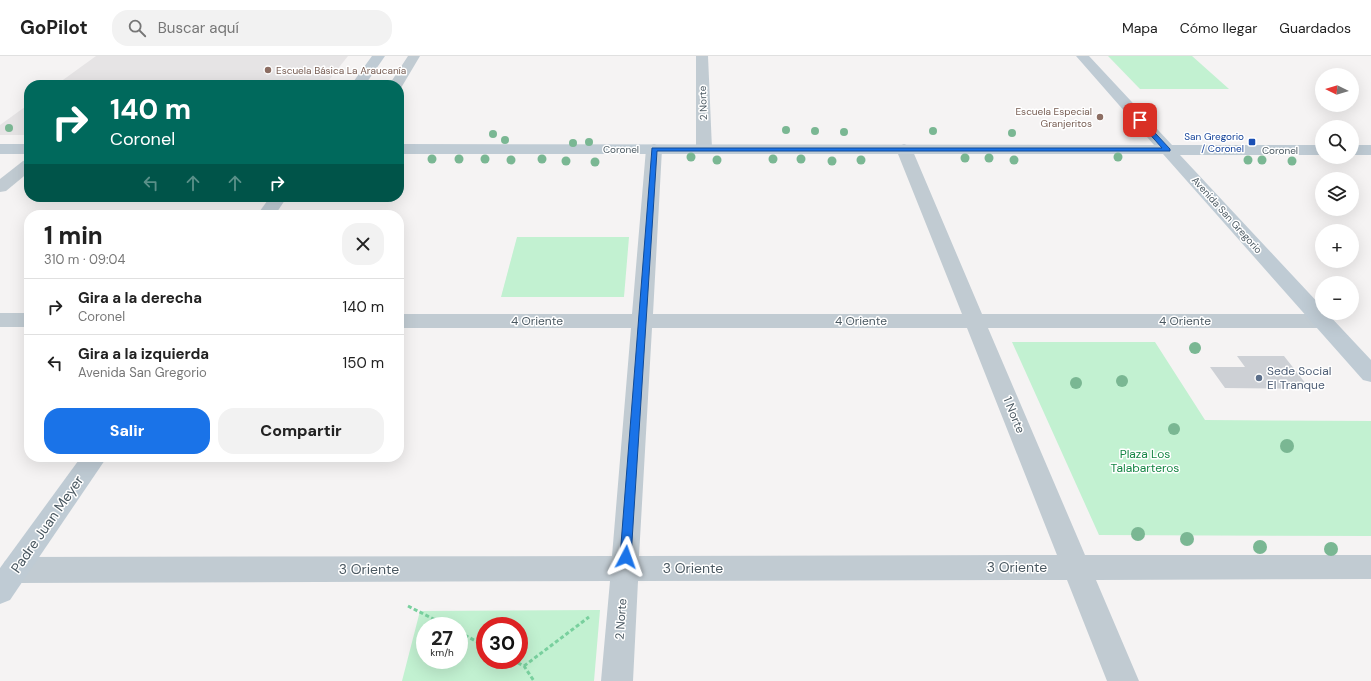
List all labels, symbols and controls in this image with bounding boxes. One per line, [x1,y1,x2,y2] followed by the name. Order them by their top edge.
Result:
[112,10,392,46] search box
[20,15,88,40] text: GoPilot
[126,17,148,39] icon: search
[158,18,239,38] text: Buscar aquí
[1122,19,1158,37] text: Mapa
[1180,19,1257,37] text: Cómo llegar
[1279,19,1351,37] text: Guardados
[276,64,406,77] place label: Escuela Básica La Araucanía
[263,65,273,75] marker: Escuela Básica La Araucanía
[1315,68,1359,112] north arrow
[1315,68,1359,320] map controls
[696,85,710,120] street label: 2 Norte
[110,91,191,128] text: 140 m
[44,96,96,148] icon: right
[1123,103,1157,137] pin
[1015,105,1092,130] place label: Escuela Especial Granjeritos
[1129,109,1151,131] icon: arrive
[1095,112,1105,122] marker: Escuela Especial Granjeritos
[1315,120,1359,164] button: search
[110,127,175,151] text: Coronel
[1184,130,1244,155] place label: San Gregorio / Coronel
[1247,137,1257,147] marker: San Gregorio / Coronel
[603,143,639,156] street label: Coronel
[1262,144,1298,157] street label: Coronel
[140,172,162,194] icon: left
[182,172,204,194] icon: ahead
[224,172,246,194] icon: ahead
[266,172,288,194] icon: right
[1315,172,1359,216] button: layers
[1189,174,1265,256] street label: Avenida San Gregorio
[44,220,103,251] text: 1 min
[342,223,384,265] button: close
[1315,224,1359,268] button: +
[44,251,125,268] text: 310 m · 09:04
[1315,276,1359,320] button: −
[78,288,202,308] text: Gira a la derecha
[44,296,66,318] icon: right
[343,297,384,317] text: 140 m
[78,308,125,325] text: Coronel
[511,313,563,329] street label: 4 Oriente
[835,313,887,329] street label: 4 Oriente
[1159,313,1211,329] street label: 4 Oriente
[78,344,209,364] text: Gira a la izquierda
[44,352,66,374] icon: left
[343,353,384,373] text: 150 m
[1267,363,1331,393] place label: Sede Social El Tranque
[78,364,207,381] text: Avenida San Gregorio
[1254,373,1264,383] marker: Sede Social El Tranque
[999,394,1029,436] street label: 1 Norte
[44,408,210,454] button: Salir
[218,408,384,454] button: Compartir
[1111,446,1179,476] park label: Plaza Los Talabarteros
[7,472,87,576] street label: Padre Juan Meyer
[605,536,647,578] position arrow
[987,558,1047,576] street label: 3 Oriente
[663,559,723,577] street label: 3 Oriente
[339,560,399,578] street label: 3 Oriente
[612,598,630,640] street label: 2 Norte
[476,617,528,669] speed limit sign: 30
[431,625,453,651] text: 27
[430,646,454,659] text: km/h

